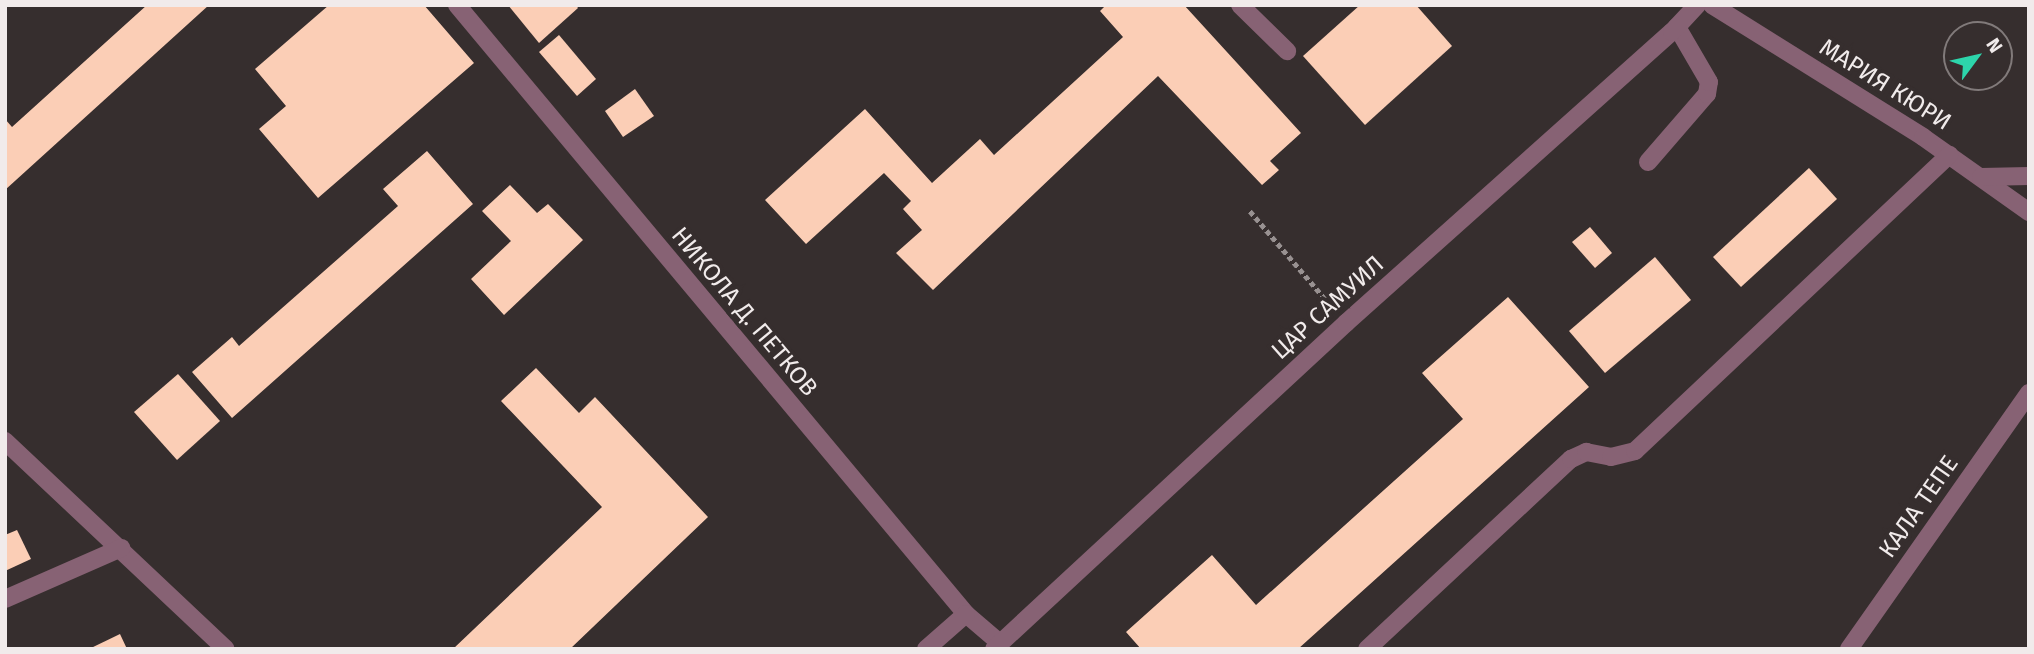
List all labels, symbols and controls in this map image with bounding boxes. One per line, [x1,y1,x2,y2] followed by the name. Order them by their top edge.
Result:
[1943,21,2013,91] north arrow
[1814,33,1956,137] street label: МАРИЯ КЮРИ
[1981,34,2007,57] text: N
[665,222,823,402] street label: НИКОЛА Д. ПЕТКОВ
[1266,250,1390,366] street label: ЦАР САМУИЛ
[1873,450,1965,564] street label: КАЛА ТЕПЕ

